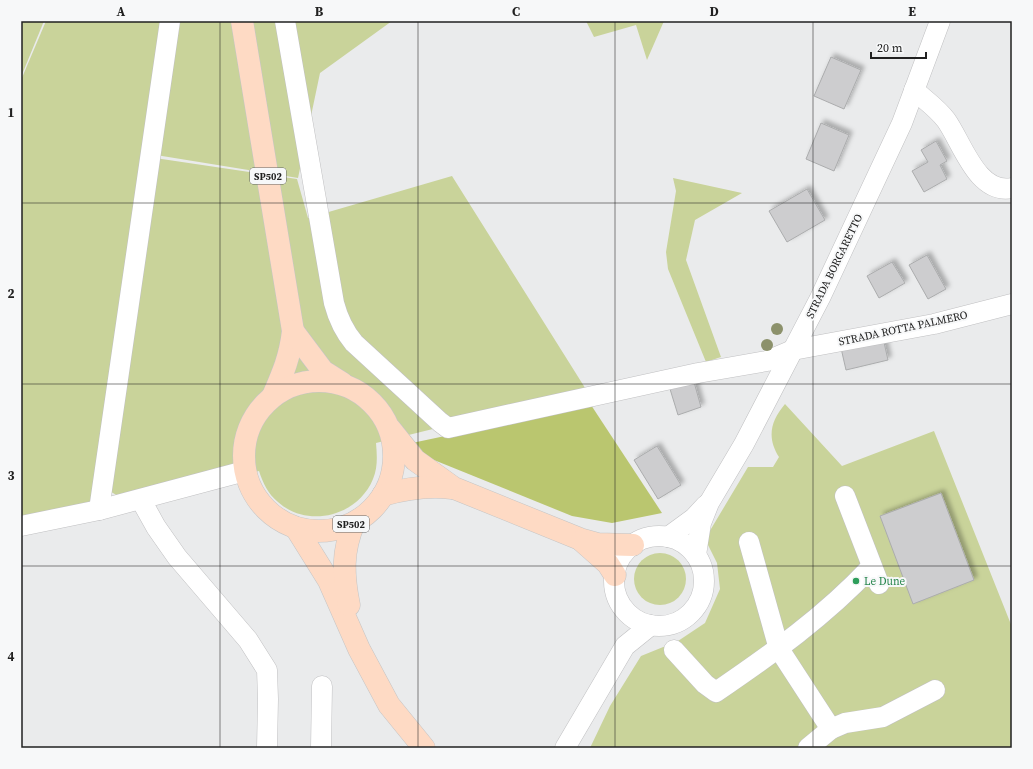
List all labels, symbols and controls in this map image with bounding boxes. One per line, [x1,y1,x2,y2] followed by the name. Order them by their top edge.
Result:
[117,3,126,20] text: A
[315,3,324,20] text: B
[512,3,520,20] text: C
[709,3,719,20] text: D
[908,3,916,20] text: E
[871,34,926,60] scale bar
[877,40,903,56] text: 20 m
[7,104,15,121] text: 1
[250,168,286,184] road number: SP502
[803,211,866,321] street label: STRADA BORGARETTO
[7,285,15,302] text: 2
[837,307,969,349] street label: STRADA ROTTA PALMERO
[7,467,15,484] text: 3
[333,516,369,532] road number: SP502
[864,574,906,589] place label: Le Dune
[851,576,861,586] marker: Le Dune
[7,648,15,665] text: 4

